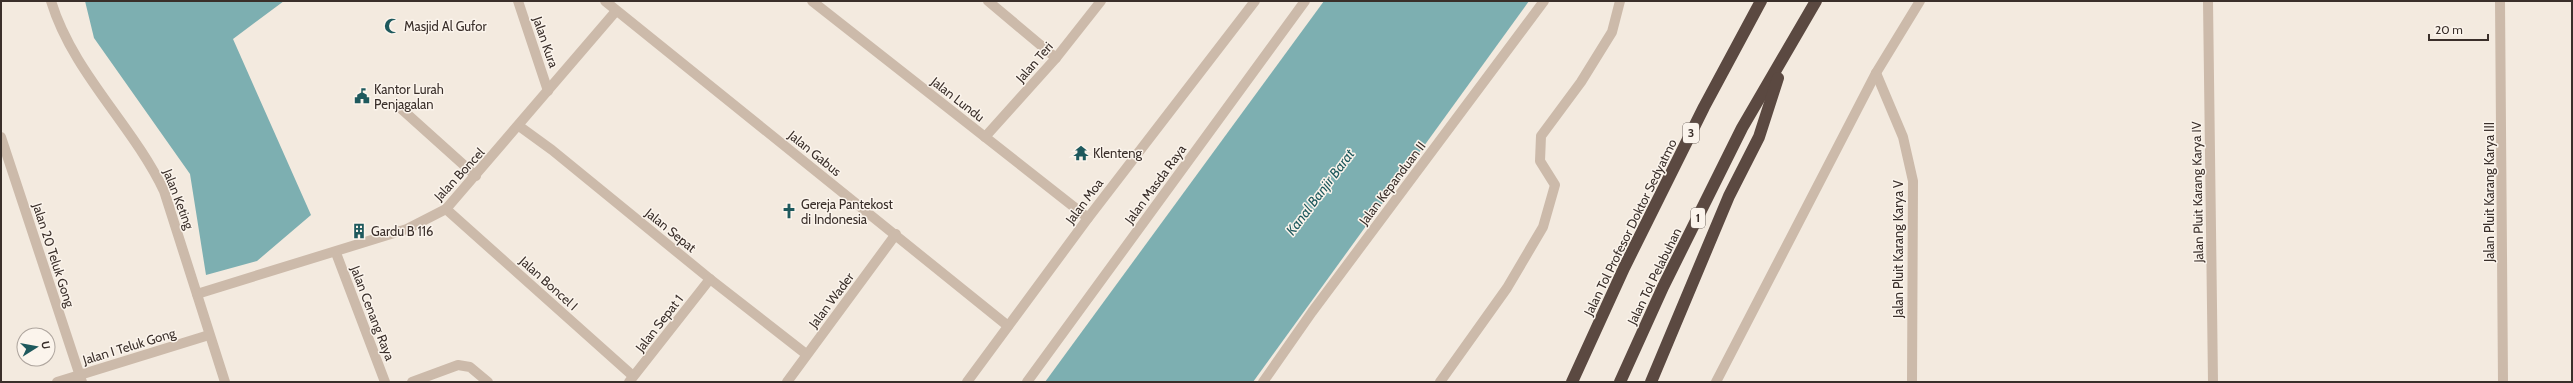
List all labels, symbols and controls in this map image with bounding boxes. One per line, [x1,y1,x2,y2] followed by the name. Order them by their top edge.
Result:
[529,13,562,70] street label: Jalan Kura
[2429,16,2488,42] scale bar
[383,17,401,35] mosque icon: Masjid Al Gufor
[404,18,487,35] place label: Masjid Al Gufor
[2435,22,2463,37] text: 20 m
[1011,39,1056,86] street label: Jalan Teri
[927,73,988,125] street label: Jalan Lundu
[374,81,444,113] place label: Kantor Lurah Penjagalan
[353,87,371,105] public building icon: Kantor Lurah Penjagalan
[2188,121,2206,264] street label: Jalan Pluit Karang Karya IV
[2481,122,2497,263] street label: Jalan Pluit Karang Karya III
[1683,123,1699,143] road number: 3
[785,126,845,180] street label: Jalan Gabus
[1580,136,1680,319] street label: Jalan Tol Profesor Doktor Sedyatmo
[1355,138,1429,229] street label: Jalan Kepanduan II
[1120,141,1190,227] street label: Jalan Masda Raya
[430,144,488,205] street label: Jalan Boncel
[1072,144,1090,162] temple icon: Klenteng
[1093,145,1142,161] place label: Klenteng
[1282,145,1359,239] water label: Kanal Banjir Barat
[160,166,198,232] street label: Jalan Keting
[1061,175,1107,228] street label: Jalan Moa
[1890,180,1906,319] street label: Jalan Pluit Karang Karya V
[801,196,894,227] place label: Gereja Pantekost di Indonesia
[29,200,79,310] street label: Jalan 20 Teluk Gong
[780,202,798,220] church icon: Gereja Pantekost di Indonesia
[642,204,700,256] street label: Jalan Sepat
[1691,208,1705,228] road number: 1
[350,222,368,240] building icon: Gardu B 116
[371,223,433,239] place label: Gardu B 116
[1623,225,1684,328] street label: Jalan Tol Pelabuhan
[516,252,581,313] street label: Jalan Boncel I
[347,262,399,363] street label: Jalan Cenang Raya
[804,269,857,332] street label: Jalan Wader
[631,291,686,356] street label: Jalan Sepat 1
[80,324,178,368] street label: Jalan I Teluk Gong
[16,327,56,367] north arrow
[38,340,53,350] text: U

